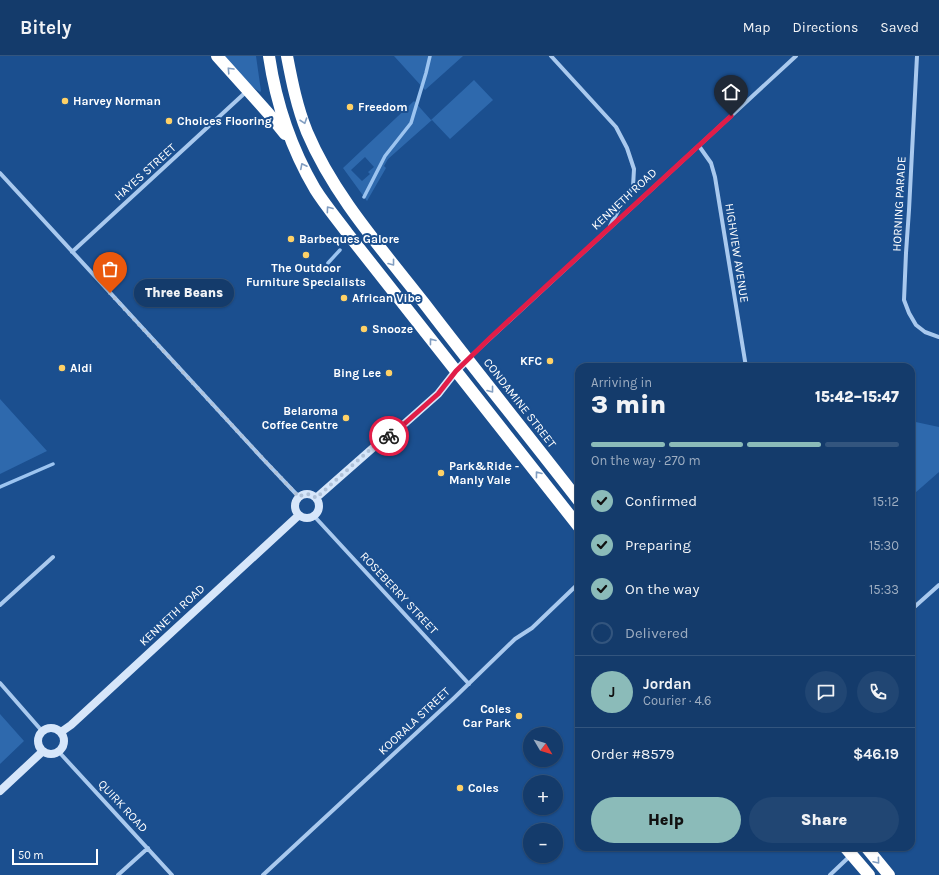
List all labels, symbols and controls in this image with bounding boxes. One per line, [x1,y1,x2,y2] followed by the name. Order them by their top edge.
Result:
[20,17,71,39] text: Bitely
[743,19,771,36] text: Map
[793,19,858,36] text: Directions
[880,19,919,36] text: Saved
[228,68,235,75] one-way arrow
[714,75,748,116] pin
[720,81,742,103] icon: home
[73,94,161,108] place label: Harvey Norman
[60,96,70,106] marker: Harvey Norman
[358,100,408,114] place label: Freedom
[345,102,355,112] marker: Freedom
[177,114,272,128] place label: Choices Flooring
[164,116,174,126] marker: Choices Flooring
[299,117,307,124] one-way arrow
[111,141,179,203] street label: HAYES STREET
[890,156,908,252] street label: HORNING PARADE
[300,163,308,170] one-way arrow
[589,165,660,233] street label: KENNETH ROAD
[722,202,752,304] street label: HIGHVIEW AVENUE
[326,206,334,213] one-way arrow
[299,232,399,246] place label: Barbeques Galore
[286,234,296,244] marker: Barbeques Galore
[301,250,311,260] marker: The Outdoor Furniture Specialists
[93,252,127,293] pin
[99,258,121,280] icon: bag
[388,258,395,265] one-way arrow
[246,261,366,289] place label: The Outdoor Furniture Specialists
[134,279,234,307] callout: Three Beans
[145,285,223,300] text: Three Beans
[352,291,421,305] place label: African Vibe
[339,293,349,303] marker: African Vibe
[372,322,413,336] place label: Snooze
[359,324,369,334] marker: Snooze
[429,338,436,345] one-way arrow
[520,354,542,368] place label: KFC
[481,356,559,450] street label: CONDAMINE STREET
[545,356,555,366] marker: KFC
[70,361,92,375] place label: Aldi
[57,363,67,373] marker: Aldi
[333,366,381,380] place label: Bing Lee
[384,368,394,378] marker: Bing Lee
[591,375,652,390] text: Arriving in
[487,386,494,393] one-way arrow
[815,388,899,406] text: 15:42–15:47
[591,389,666,420] text: 3 min
[262,404,338,432] place label: Belaroma Coffee Centre
[341,413,351,423] marker: Belaroma Coffee Centre
[369,416,409,456] courier
[378,425,400,447] icon: bike
[591,453,701,468] text: On the way · 270 m
[449,459,519,487] place label: Park&Ride - Manly Vale
[436,468,446,478] marker: Park&Ride - Manly Vale
[535,472,542,479] one-way arrow
[591,490,613,512] icon: check
[625,492,697,510] text: Confirmed
[873,494,899,509] text: 15:12
[591,534,613,556] icon: check
[625,536,691,554] text: Preparing
[869,538,899,553] text: 15:30
[357,549,441,637] street label: ROSEBERRY STREET
[591,578,613,600] icon: check
[625,580,699,598] text: On the way
[137,581,208,649] street label: KENNETH ROAD
[869,582,899,597] text: 15:33
[625,624,689,642] text: Delivered
[805,671,847,713] button: chat
[857,671,899,713] button: phone
[643,675,691,693] text: Jordan
[609,683,615,701] text: J
[375,684,453,758] street label: KOORALA STREET
[643,693,711,708] text: Courier · 4.6
[463,702,511,730] place label: Coles Car Park
[514,711,524,721] marker: Coles Car Park
[523,727,563,767] north arrow
[523,727,563,863] map controls
[591,745,675,763] text: Order #8579
[853,745,899,763] text: $46.19
[523,775,563,815] button: +
[95,777,151,835] street label: QUIRK ROAD
[468,781,499,795] place label: Coles
[455,783,465,793] marker: Coles
[591,797,741,843] button: Help
[749,797,899,843] button: Share
[523,823,563,863] button: −
[12,847,98,866] scale bar
[18,849,44,862] text: 50 m
[873,856,880,864] one-way arrow

